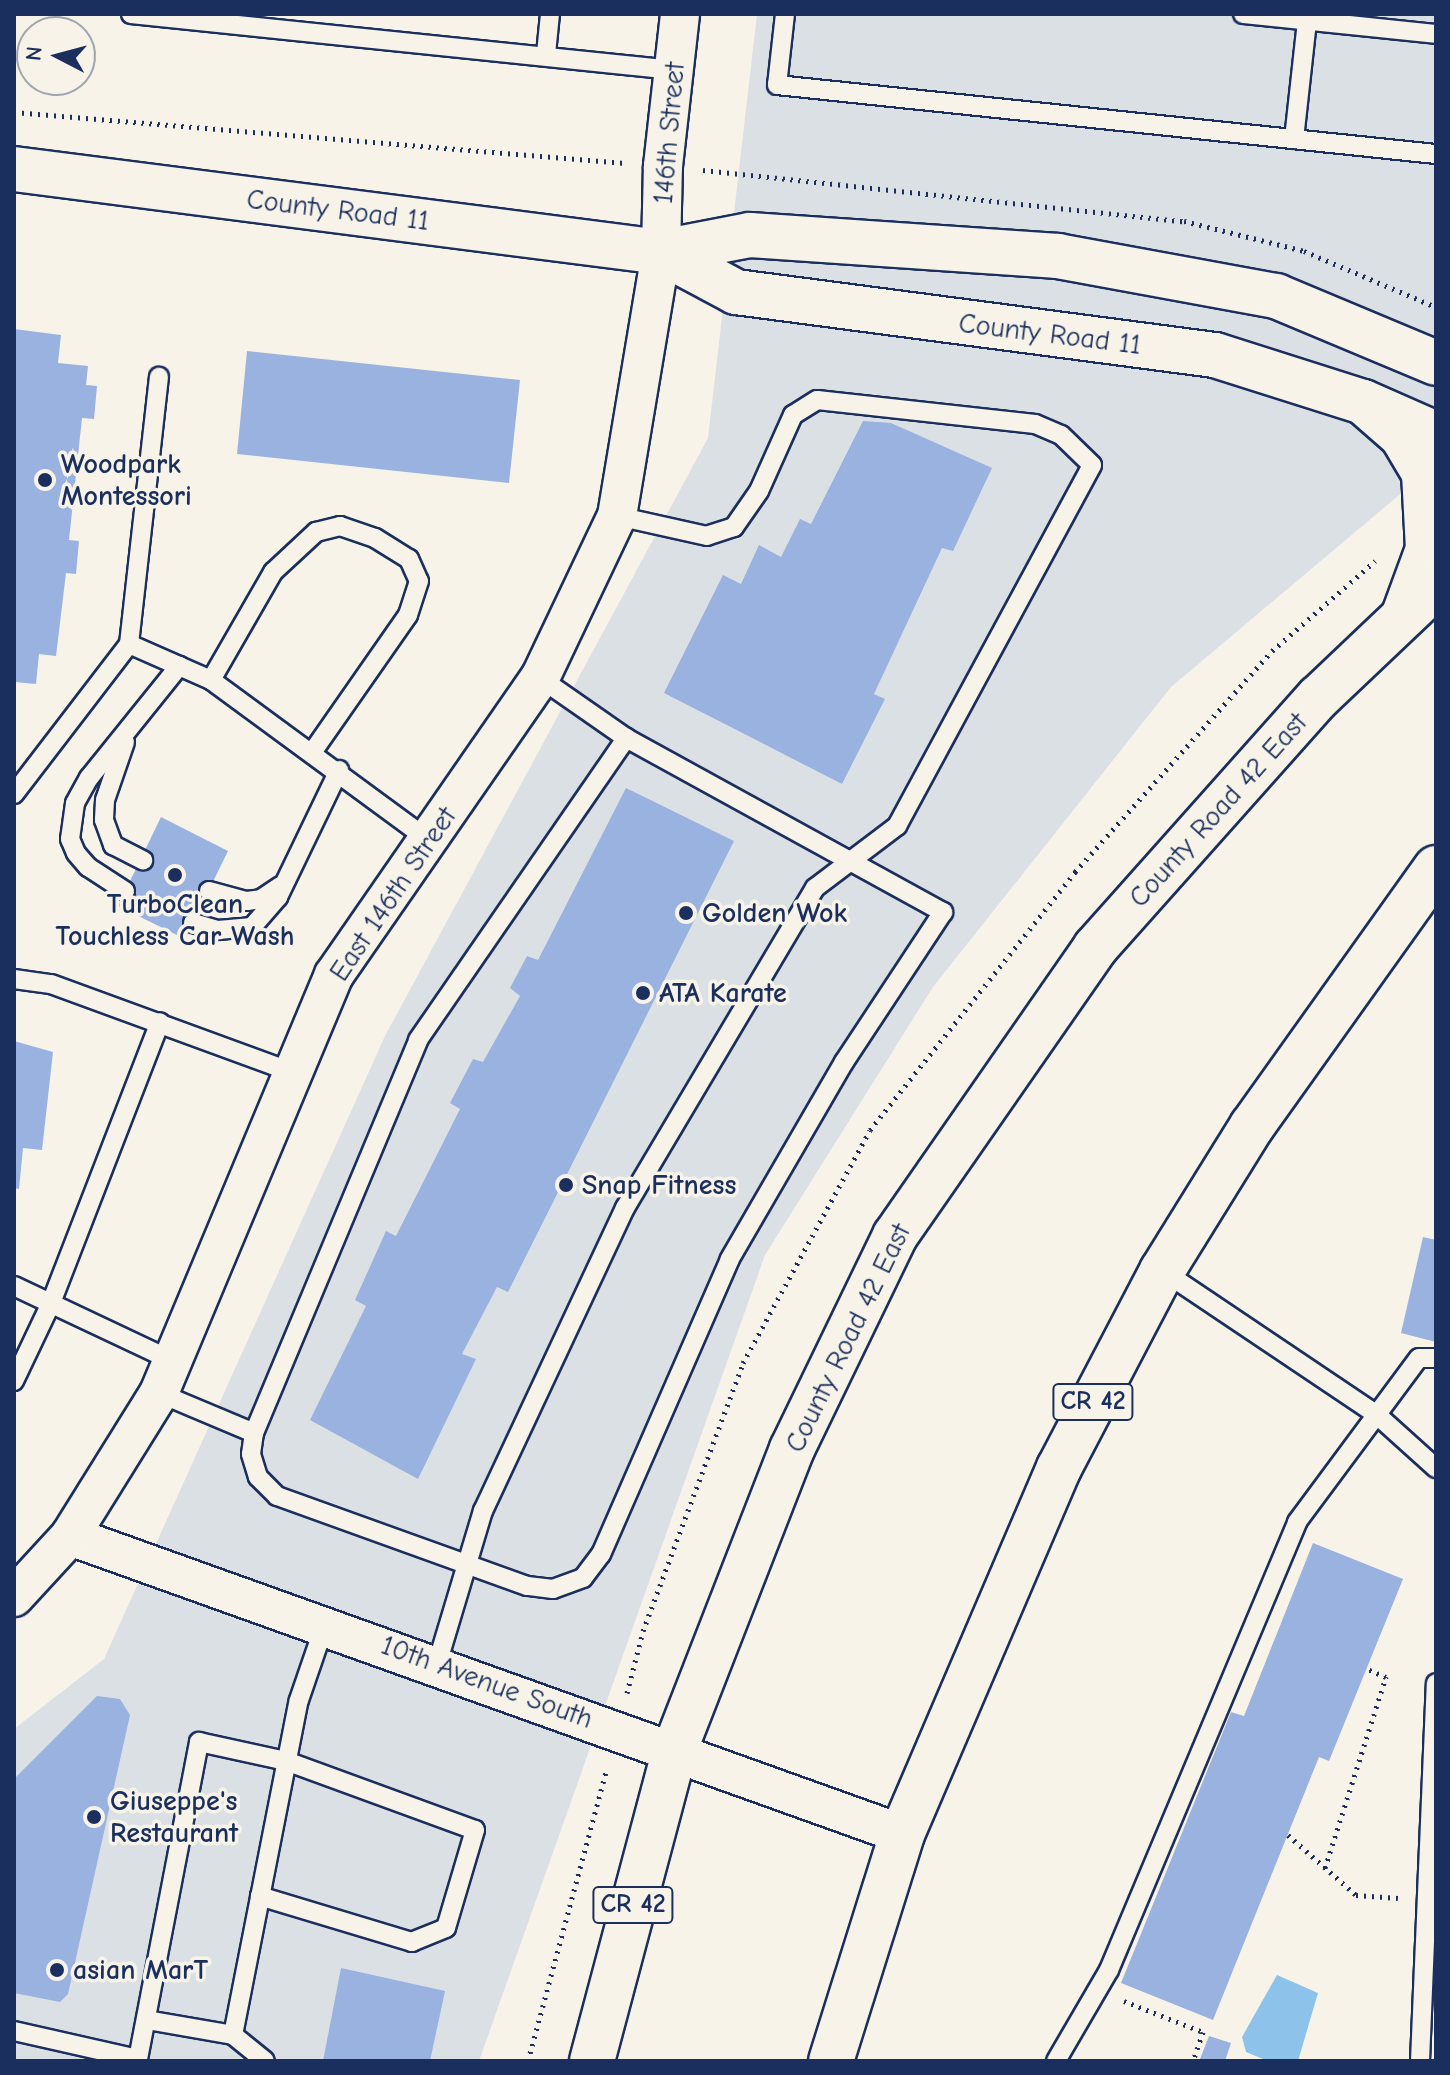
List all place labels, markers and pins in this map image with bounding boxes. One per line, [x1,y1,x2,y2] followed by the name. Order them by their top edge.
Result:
[61,447,192,513] place label: Woodpark Montessori
[36,471,54,489] marker: Woodpark Montessori
[166,866,184,884] marker: TurboClean Touchless Car Wash
[55,887,295,953] place label: TurboClean Touchless Car Wash
[702,896,847,930] place label: Golden Wok
[677,904,695,922] marker: Golden Wok
[659,976,787,1010] place label: ATA Karate
[634,984,652,1002] marker: ATA Karate
[582,1168,736,1202] place label: Snap Fitness
[557,1176,575,1194] marker: Snap Fitness
[110,1784,238,1850] place label: Giuseppe's Restaurant
[85,1808,103,1826] marker: Giuseppe's Restaurant
[73,1953,208,1987] place label: asian MarT
[48,1961,66,1979] marker: asian MarT

